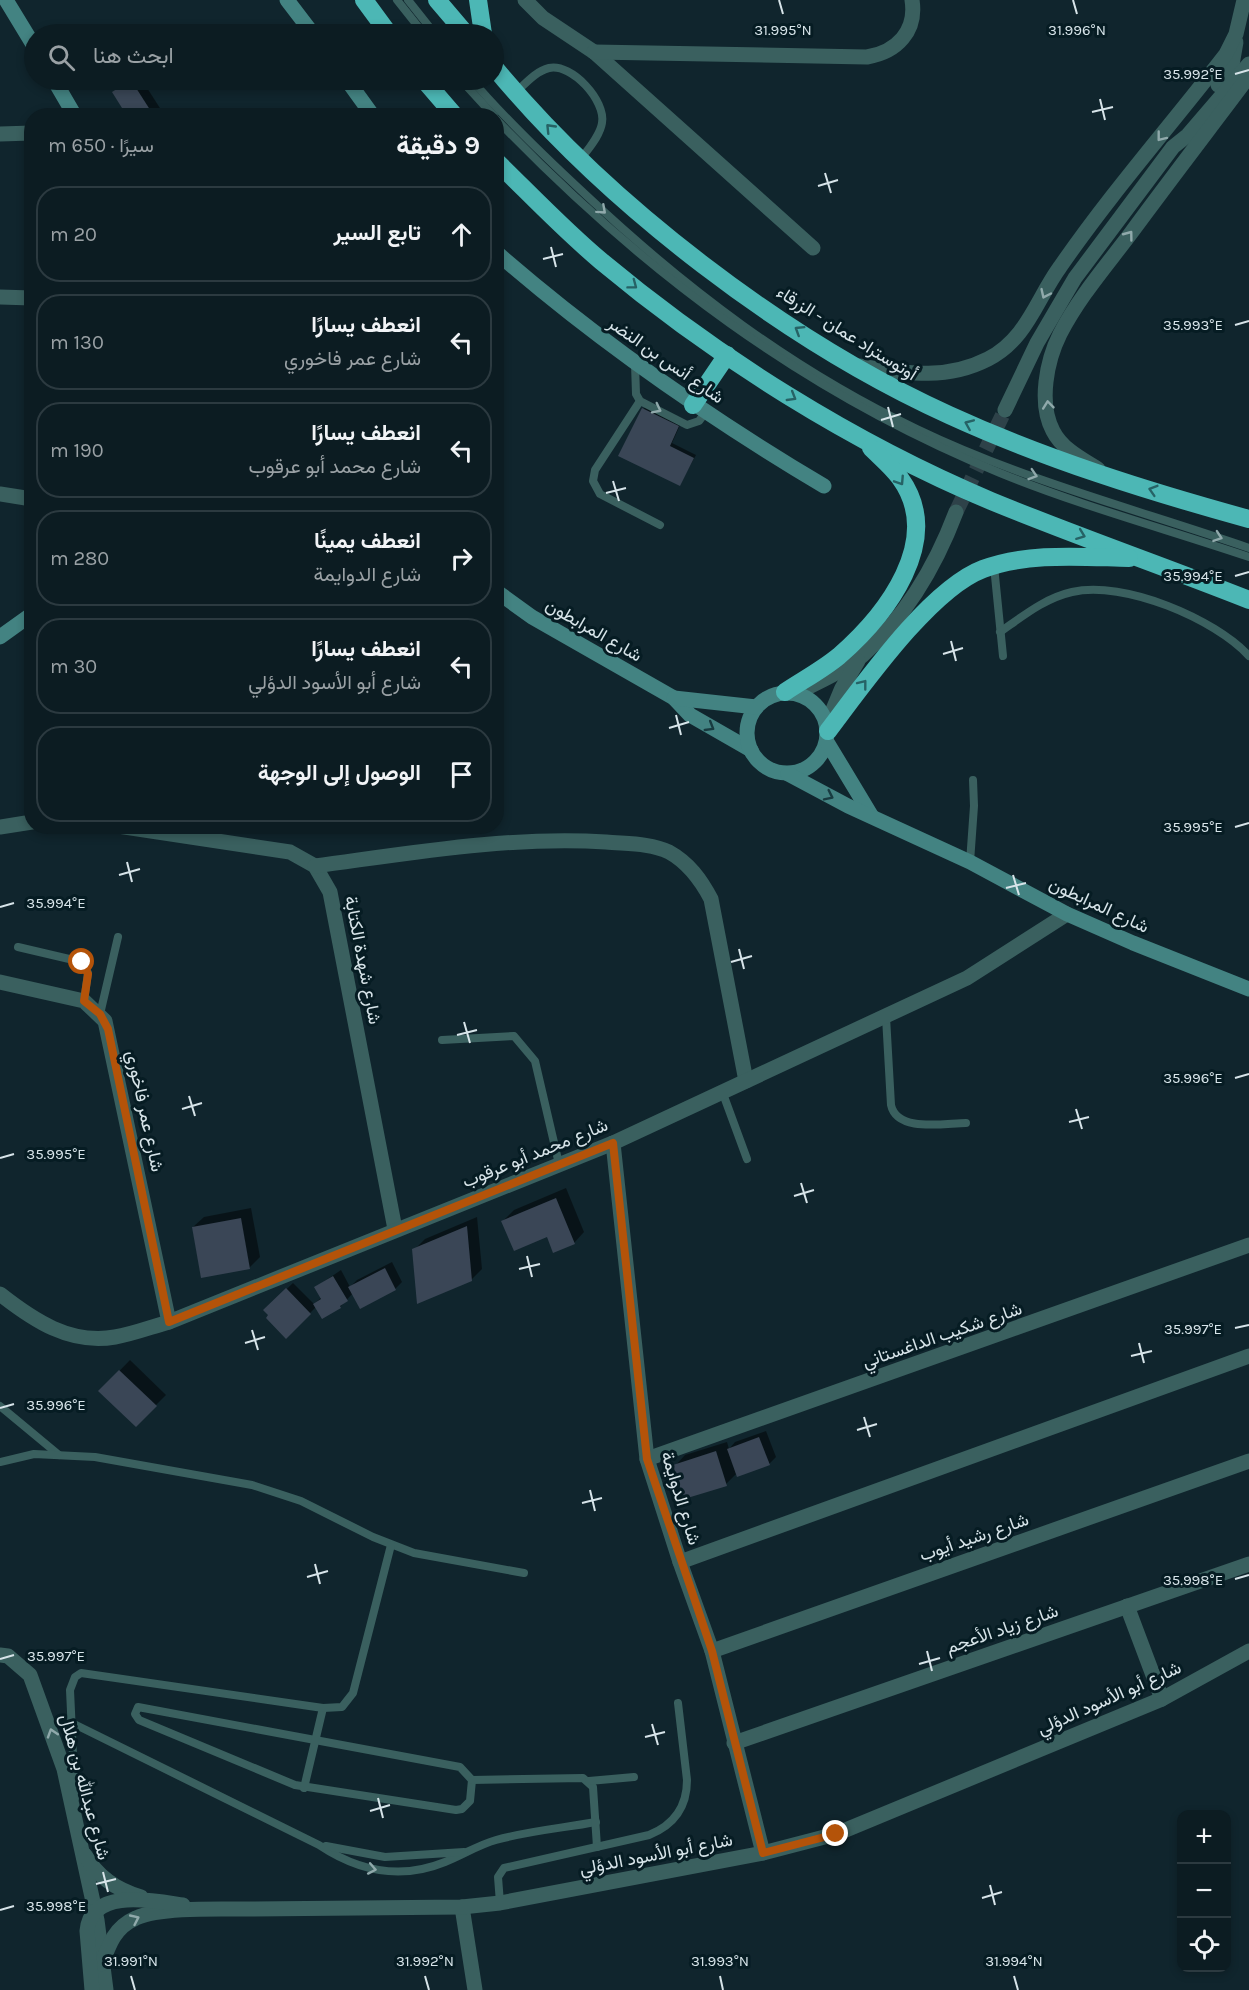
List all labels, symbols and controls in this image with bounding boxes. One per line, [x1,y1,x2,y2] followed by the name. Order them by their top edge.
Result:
[754,21,812,39] text: 31.995°N
[1048,21,1106,39] text: 31.996°N
[24,24,504,90] search box
[45,41,78,74] icon: search
[93,43,174,69] text: ابحث هنا
[1163,65,1223,83] text: 35.992°E
[546,125,557,135] one-way arrow
[396,130,480,161] text: 9 دقيقة
[1157,131,1168,142] one-way arrow
[48,134,154,157] text: سيرًا · 650 m
[595,203,606,214] one-way arrow
[445,218,478,251] icon: ahead
[333,220,421,246] text: تابع السير
[50,223,97,246] text: 20 m
[1122,230,1133,241] one-way arrow
[626,278,637,289] one-way arrow
[773,281,921,385] street label: أوتوستراد عمان - الزرقاء
[1040,287,1052,298] one-way arrow
[602,311,728,409] street label: شارع أنس بن النضر
[311,312,421,338] text: انعطف يسارًا
[1163,316,1223,334] text: 35.993°E
[445,326,478,359] icon: left
[795,326,805,338] one-way arrow
[50,331,104,354] text: 130 m
[284,347,421,370] text: شارع عمر فاخوري
[786,390,796,402] one-way arrow
[1042,401,1055,410] one-way arrow
[650,402,661,414] one-way arrow
[965,419,976,431] one-way arrow
[311,420,421,446] text: انعطف يسارًا
[445,434,478,467] icon: left
[50,439,104,462] text: 190 m
[248,455,421,478] text: شارع محمد أبو عرقوب
[1027,468,1038,480] one-way arrow
[893,475,905,485] one-way arrow
[1148,485,1159,497] one-way arrow
[314,528,421,554] text: انعطف يمينًا
[1075,528,1086,540] one-way arrow
[1212,530,1223,543] one-way arrow
[445,542,478,575] icon: right
[50,547,109,570] text: 280 m
[313,563,421,586] text: شارع الدوايمة
[1163,567,1223,585] text: 35.994°E
[541,594,646,667] street label: شارع المرابطون
[311,636,421,662] text: انعطف يسارًا
[445,650,478,683] icon: left
[50,655,97,678] text: 30 m
[248,671,421,694] text: شارع أبو الأسود الدؤلي
[856,680,867,691] one-way arrow
[704,720,714,732] one-way arrow
[445,758,478,791] icon: arrive
[258,760,421,786] text: الوصول إلى الوجهة
[823,789,834,800] one-way arrow
[1163,818,1223,836] text: 35.995°E
[1045,872,1152,939] street label: شارع المرابطون
[26,894,86,912] text: 35.994°E
[339,894,386,1026] street label: شارع شهدة الكتابة
[68,948,94,974] route start
[118,1048,169,1174] street label: شارع عمر فاخوري
[1163,1069,1223,1087] text: 35.996°E
[459,1114,612,1193] street label: شارع محمد أبو عرقوب
[26,1145,86,1163] text: 35.995°E
[859,1297,1026,1376] street label: شارع شكيب الداغستاني
[1164,1320,1222,1338] text: 35.997°E
[26,1396,86,1414] text: 35.996°E
[655,1448,706,1548] street label: شارع الدوايمة
[916,1508,1032,1567] street label: شارع رشيد أيوب
[1163,1571,1223,1589] text: 35.998°E
[943,1600,1061,1659] street label: شارع زياد الأعجم
[27,1647,85,1665] text: 35.997°E
[1033,1656,1186,1743] street label: شارع أبو الأسود الدؤلي
[54,1712,115,1863] street label: شارع عبدالله بن هلال
[47,1728,59,1739] one-way arrow
[1177,1810,1231,1972] map controls
[1177,1810,1231,1864] button: +
[822,1820,848,1846] route end
[578,1828,735,1884] street label: شارع أبو الأسود الدؤلي
[367,1862,377,1875] one-way arrow
[1177,1864,1231,1918] button: −
[26,1897,86,1915] text: 35.998°E
[129,1915,140,1927] one-way arrow
[1177,1918,1231,1972] button: locate
[104,1952,158,1970] text: 31.991°N
[396,1952,454,1970] text: 31.992°N
[691,1952,749,1970] text: 31.993°N
[985,1952,1043,1970] text: 31.994°N

